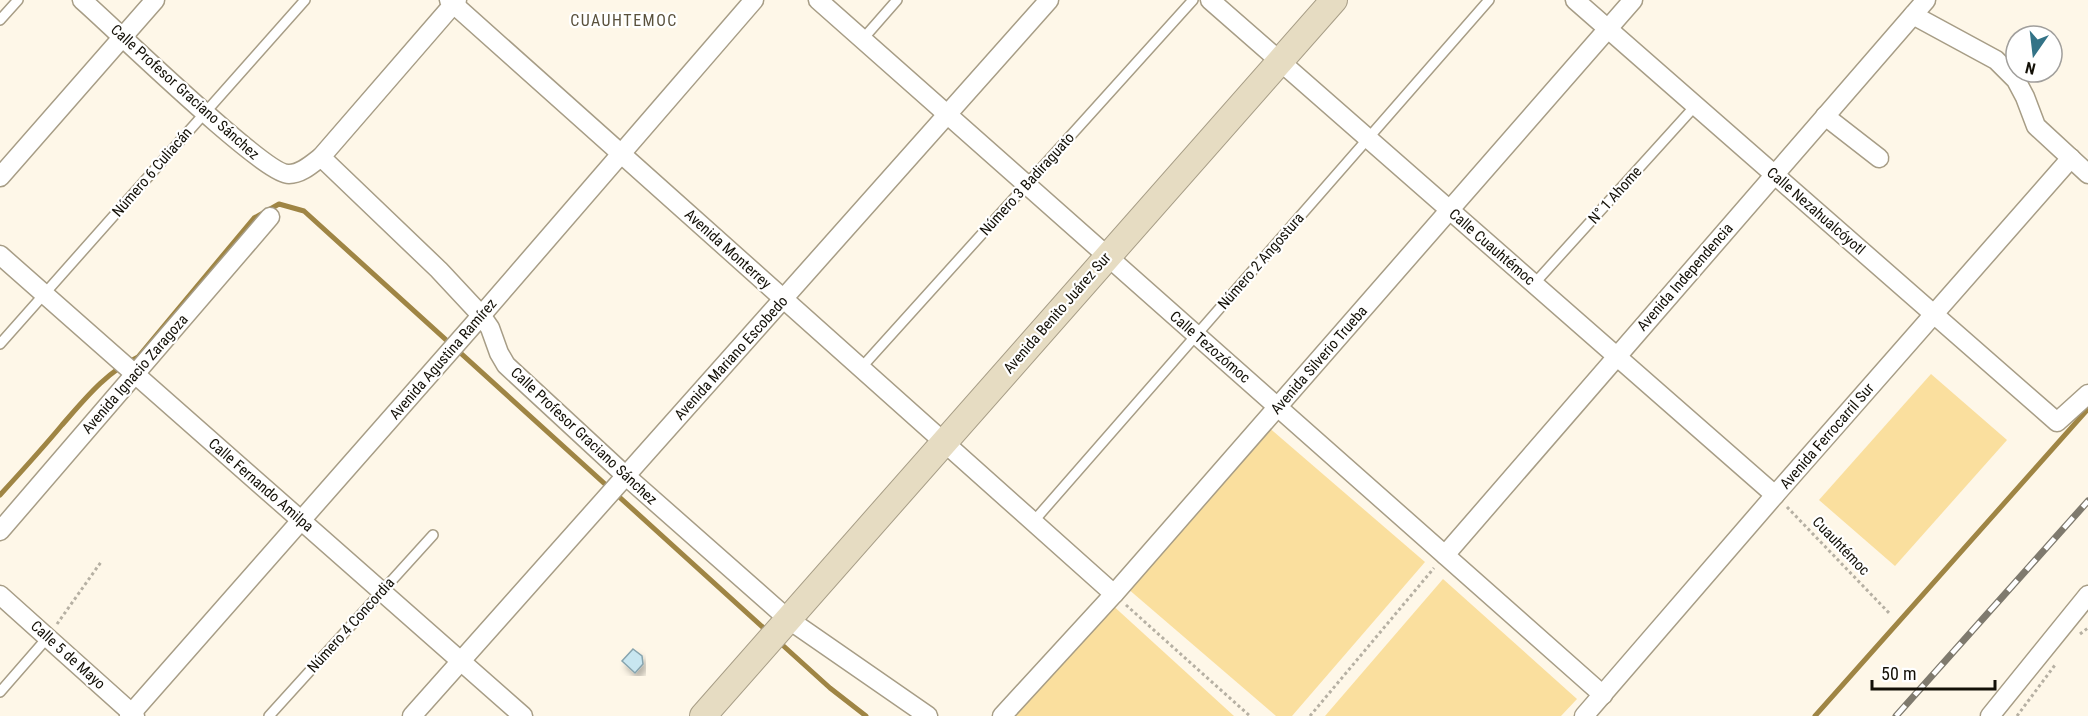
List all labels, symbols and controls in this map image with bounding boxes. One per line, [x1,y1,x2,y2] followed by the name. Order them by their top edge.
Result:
[570,11,678,30] district label: CUAUHTEMOC
[107,21,263,163] street label: Calle Profesor Graciano Sánchez
[2004,24,2064,84] north arrow
[2023,58,2038,78] text: N
[108,124,196,220] street label: Número 6 Culiacán
[976,129,1078,239] street label: Número 3 Badiraguato
[1585,163,1645,227] street label: N° 1 Ahome
[1763,163,1869,259] street label: Calle Nezahualcóyotl
[681,205,775,293] street label: Avenida Monterrey
[1445,205,1539,289] street label: Calle Cuauhtémoc
[1214,209,1308,313] street label: Número 2 Angostura
[1633,219,1737,335] street label: Avenida Independencia
[1000,249,1115,377] street label: Avenida Benito Juárez Sur
[671,292,791,424] street label: Avenida Mariano Escobedo
[386,295,500,423] street label: Avenida Agustina Ramírez
[1267,302,1371,418] street label: Avenida Silverio Trueba
[1166,307,1254,387] street label: Calle Tezozómoc
[78,311,192,437] street label: Avenida Ignacio Zaragoza
[507,363,661,509] street label: Calle Profesor Graciano Sánchez
[1776,379,1878,493] street label: Avenida Ferrocarril Sur
[205,434,317,536] street label: Calle Fernando Amilpa
[1809,513,1873,579] street label: Cuauhtémoc
[304,574,398,676] street label: Número 4 Concordia
[27,617,109,693] street label: Calle 5 de Mayo
[1872,653,1995,691] scale bar
[1881,663,1916,684] text: 50 m

